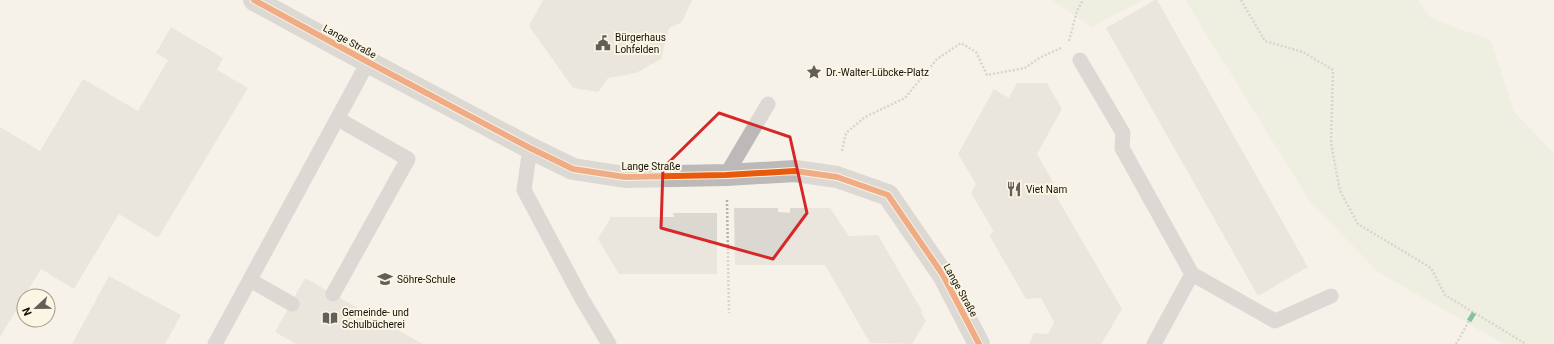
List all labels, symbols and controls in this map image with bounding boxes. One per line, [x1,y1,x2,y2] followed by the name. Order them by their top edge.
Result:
[321,22,378,61] street label: Lange Straße
[615,32,666,55] place label: Bürgerhaus Lohfelden
[594,34,612,52] public building icon: Bürgerhaus Lohfelden
[805,63,823,81] place icon: Dr.-Walter-Lübcke-Platz
[826,67,929,78] place label: Dr.-Walter-Lübcke-Platz
[622,161,680,172] street label: Lange Straße
[1005,180,1023,198] restaurant icon: Viet Nam
[1026,184,1067,195] place label: Viet Nam
[941,262,980,319] street label: Lange Straße
[376,270,394,288] school or university icon: Söhre-Schule
[397,274,455,285] place label: Söhre-Schule
[16,288,56,328] north arrow
[20,305,35,318] text: N
[342,307,409,330] place label: Gemeinde- und Schulbücherei
[321,309,339,327] library icon: Gemeinde- und Schulbücherei

